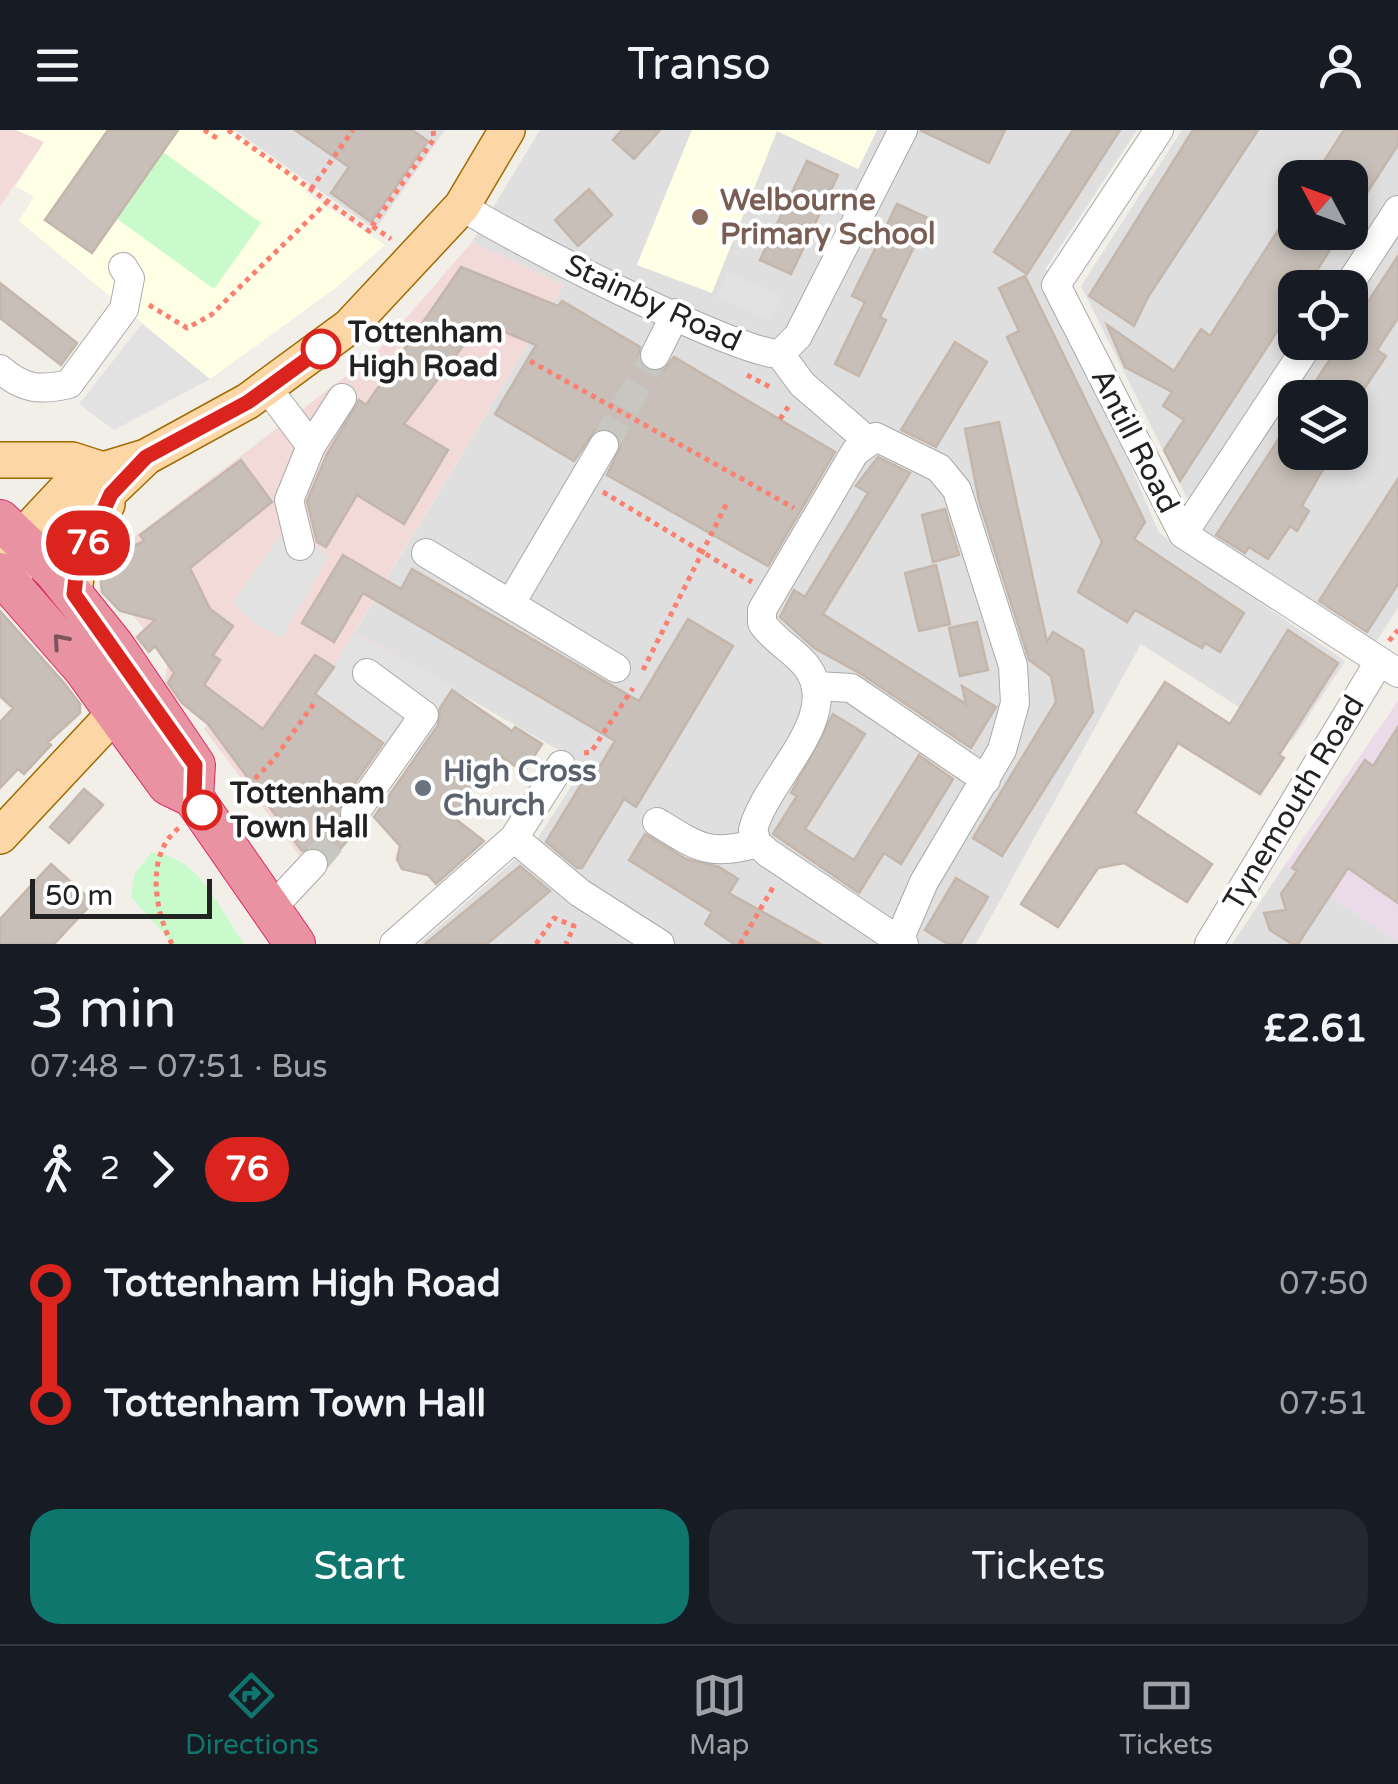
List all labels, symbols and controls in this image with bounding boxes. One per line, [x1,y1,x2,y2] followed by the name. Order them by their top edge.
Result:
[30,38,85,93] icon: menu
[627,38,771,92] text: Transo
[1313,38,1368,93] icon: person
[1278,160,1368,250] north arrow
[1278,160,1368,470] map controls
[720,182,935,253] place label: Welbourne Primary School
[689,206,711,228] marker: Welbourne Primary School
[559,246,747,360] street label: Stainby Road
[1278,270,1368,360] button: locate
[347,314,503,385] place label: Tottenham High Road
[302,330,340,368] marker: Tottenham High Road
[1083,363,1187,519] street label: Antill Road
[1278,380,1368,470] button: layers
[43,510,133,576] line badge: 76
[66,522,110,564] text: 76
[54,635,72,653] one-way arrow
[1215,689,1373,917] street label: Tynemouth Road
[443,753,597,824] place label: High Cross Church
[229,775,385,846] place label: Tottenham Town Hall
[412,777,434,799] marker: High Cross Church
[183,791,221,829] marker: Tottenham Town Hall
[30,874,212,918] scale bar
[45,879,113,913] text: 50 m
[30,977,177,1043] text: 3 min
[1264,1006,1368,1052] text: £2.61
[30,1048,328,1086] text: 07:48 – 07:51 · Bus
[30,1142,85,1197] icon: walk
[135,1142,190,1197] icon: forward
[225,1148,269,1190] text: 76
[100,1150,120,1188] text: 2
[104,1261,501,1307] text: Tottenham High Road
[1279,1265,1368,1303] text: 07:50
[104,1381,486,1427] text: Tottenham Town Hall
[1279,1385,1368,1423] text: 07:51
[30,1509,689,1624] button: Start
[709,1509,1368,1624] button: Tickets
[185,1668,319,1762] tab: Directions
[689,1668,749,1762] tab: Map
[1119,1668,1213,1762] tab: Tickets

